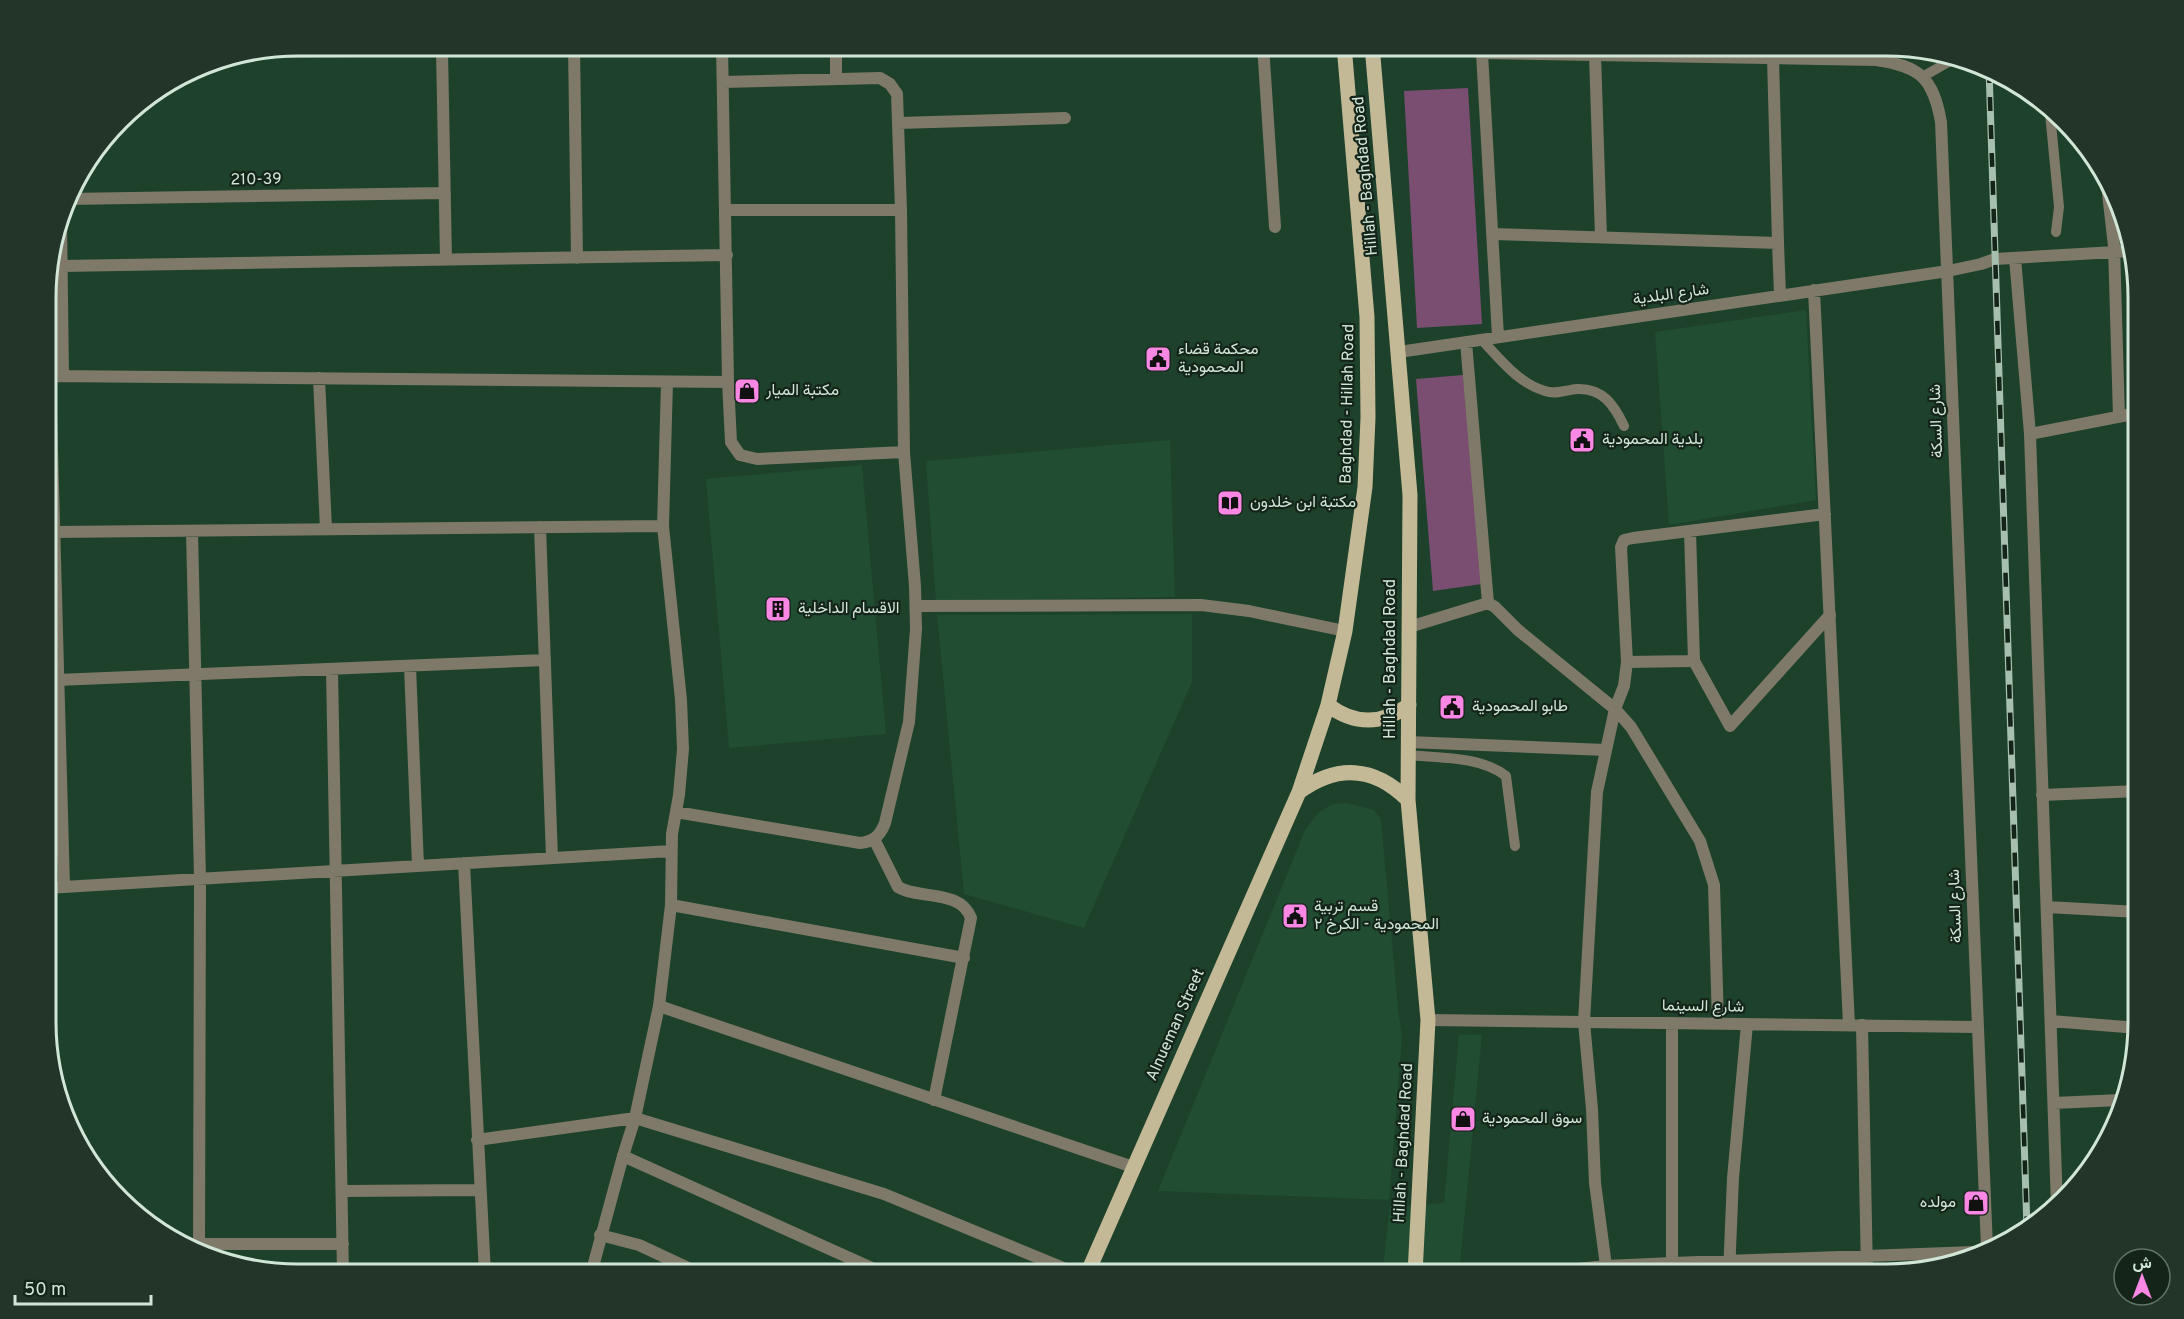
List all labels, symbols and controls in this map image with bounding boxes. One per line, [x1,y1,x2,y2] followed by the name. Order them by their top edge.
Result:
[1349,95,1383,257] street label: Hillah - Baghdad Road
[230,170,282,190] street label: 210-39
[1632,280,1710,310] street label: شارع البلدية
[1337,324,1359,484] street label: Baghdad - Hillah Road
[1178,340,1259,378] place label: محكمة قضاء المحمودية
[1143,344,1173,374] public building icon: محكمة قضاء المحمودية
[732,376,762,406] shop icon: مكتبة الميار
[765,381,839,401] place label: مكتبة الميار
[1926,384,1948,458] street label: شارع السكة
[1567,425,1597,455] public building icon: بلدية المحمودية
[1602,430,1703,450] place label: بلدية المحمودية
[1215,488,1245,518] library icon: مكتبة ابن خلدون
[1250,493,1356,513] place label: مكتبة ابن خلدون
[1381,579,1401,739] street label: Hillah - Baghdad Road
[763,594,793,624] building icon: الاقسام الداخلية
[798,599,900,619] place label: الاقسام الداخلية
[1437,692,1467,722] public building icon: طابو المحمودية
[1472,697,1568,717] place label: طابو المحمودية
[1945,869,1967,943] street label: شارع السكة
[1314,897,1439,935] place label: قسم تربية المحمودية - الكرخ ٢
[1280,901,1310,931] public building icon: قسم تربية المحمودية - الكرخ ٢
[1142,966,1210,1084] street label: Alnueman Street
[1662,996,1744,1018] street label: شارع السينما
[1390,1063,1418,1223] street label: Hillah - Baghdad Road
[1448,1104,1478,1134] shop icon: سوق المحمودية
[1482,1109,1582,1129] place label: سوق المحمودية
[1961,1188,1991,1218] shop icon: مولده
[1920,1193,1956,1213] place label: مولده
[2112,1247,2172,1307] north arrow
[2132,1254,2152,1274] text: ش
[15,1268,152,1306] scale bar
[24,1279,66,1302] text: 50 m

